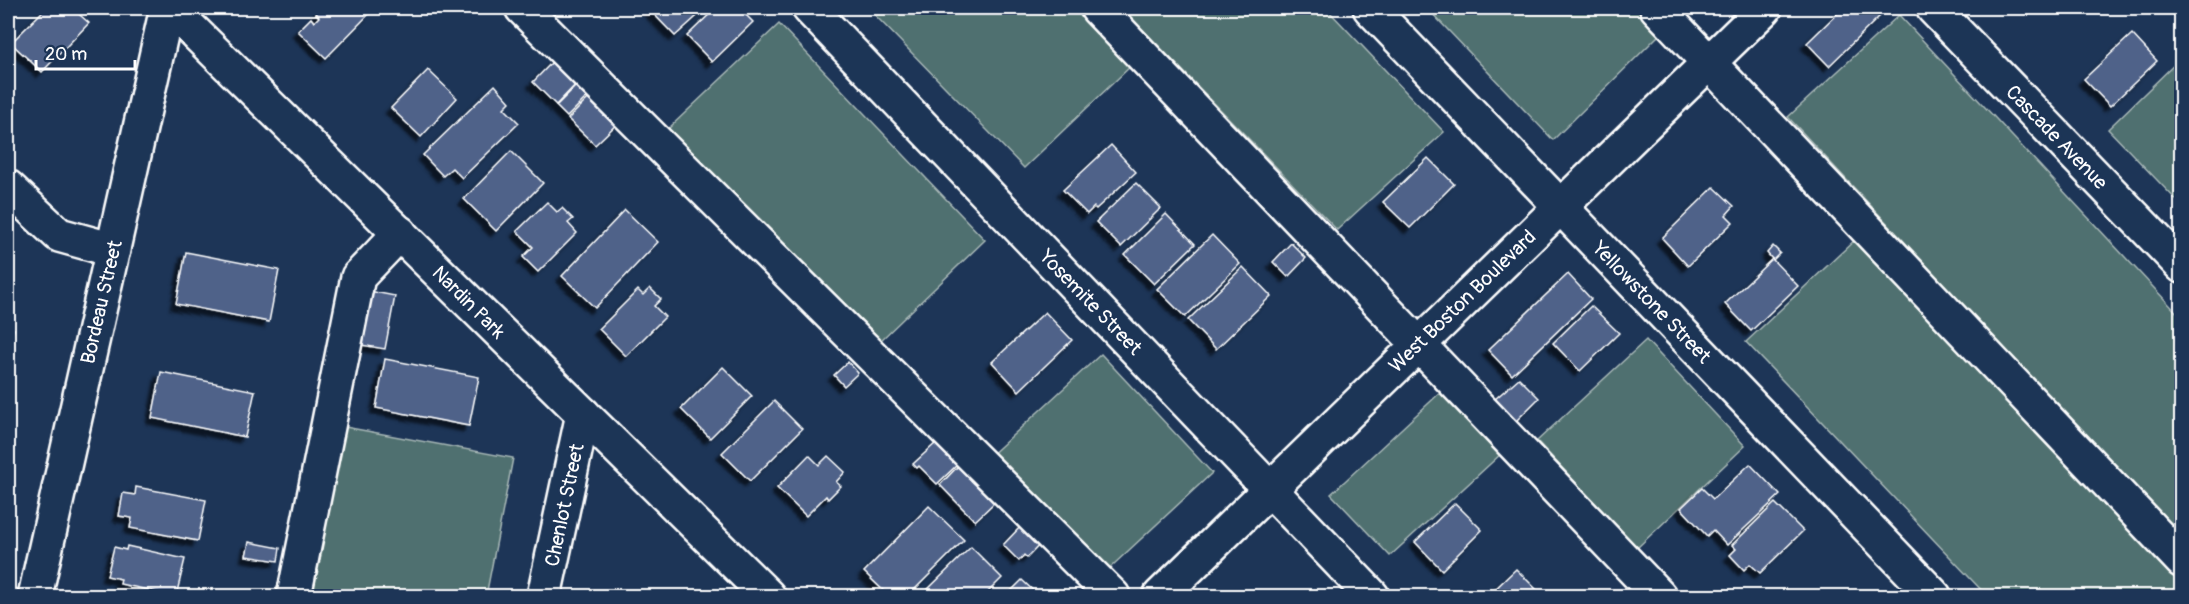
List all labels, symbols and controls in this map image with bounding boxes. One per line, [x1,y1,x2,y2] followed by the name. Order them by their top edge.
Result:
[36,33,135,71] scale bar
[45,43,87,66] text: 20 m
[2001,80,2113,195] street label: Cascade Avenue
[1383,225,1541,378] street label: West Boston Boulevard
[1586,235,1717,369] street label: Yellowstone Street
[75,237,128,366] street label: Bordeau Street
[1033,244,1148,361] street label: Yosemite Street
[427,260,511,345] street label: Nardin Park
[539,441,590,569] street label: Chenlot Street

